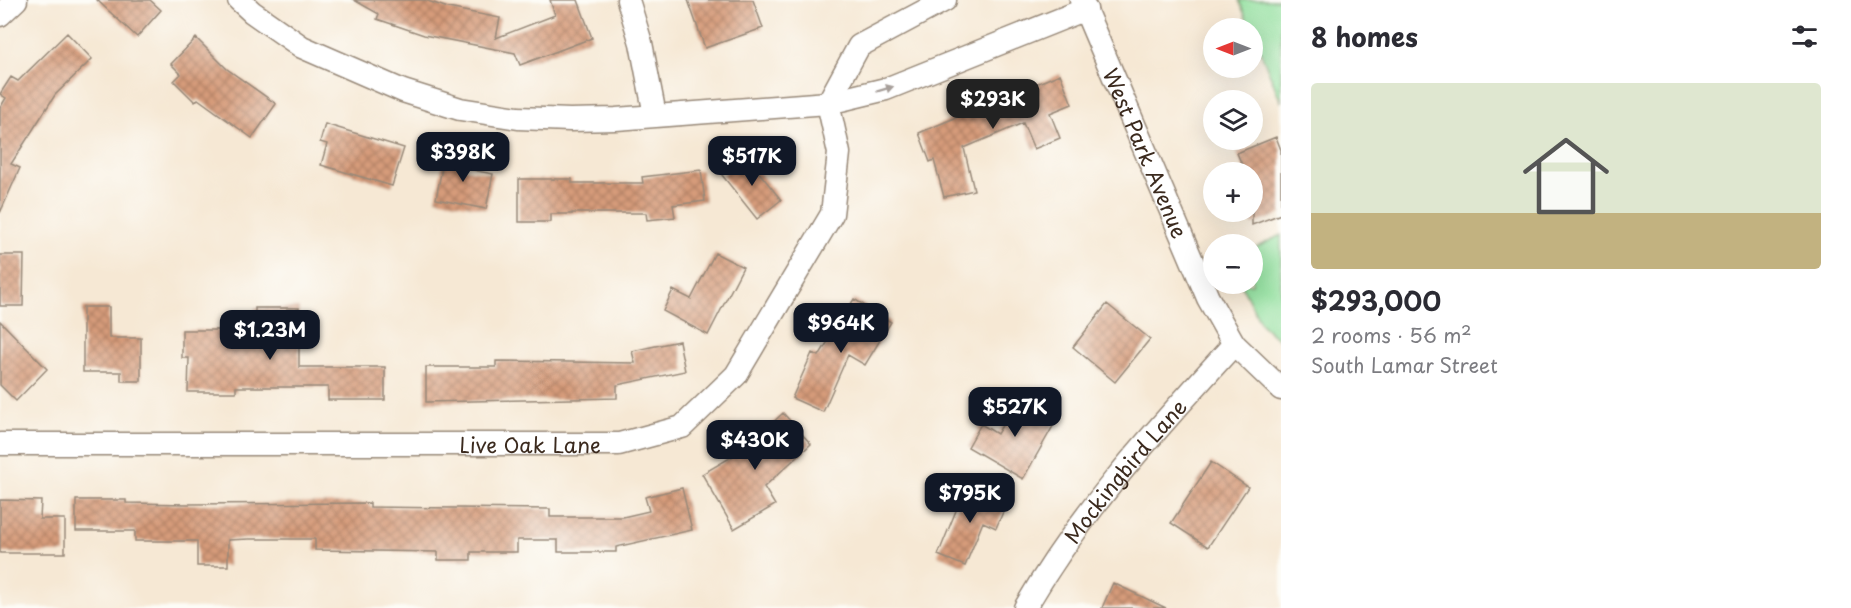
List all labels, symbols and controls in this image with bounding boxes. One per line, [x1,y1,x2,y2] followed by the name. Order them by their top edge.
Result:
[1311,17,1418,56] text: 8 homes
[1203,18,1263,78] north arrow
[1203,18,1263,294] map controls
[1788,20,1821,53] icon: filters
[1096,63,1197,243] street label: West Park Avenue
[951,79,1035,130] pin: $293K
[960,83,1026,113] text: $293K
[876,84,894,93] one-way arrow
[1203,90,1263,150] button: layers
[1512,122,1620,230] icon: home
[421,132,505,183] pin: $398K
[430,136,496,166] text: $398K
[710,136,794,187] pin: $517K
[722,140,782,170] text: $517K
[1203,162,1263,222] button: +
[1203,234,1263,294] button: −
[1311,281,1441,320] text: $293,000
[799,303,883,354] pin: $964K
[807,307,875,337] text: $964K
[221,310,319,361] pin: $1.23M
[234,314,306,344] text: $1.23M
[1311,320,1472,350] text: 2 rooms · 56 m²
[1311,350,1498,380] text: South Lamar Street
[973,387,1057,438] pin: $527K
[982,391,1048,421] text: $527K
[1056,391,1194,550] street label: Mockingbird Lane
[713,420,797,471] pin: $430K
[721,424,789,454] text: $430K
[459,428,601,460] street label: Live Oak Lane
[928,473,1012,524] pin: $795K
[939,477,1001,507] text: $795K

